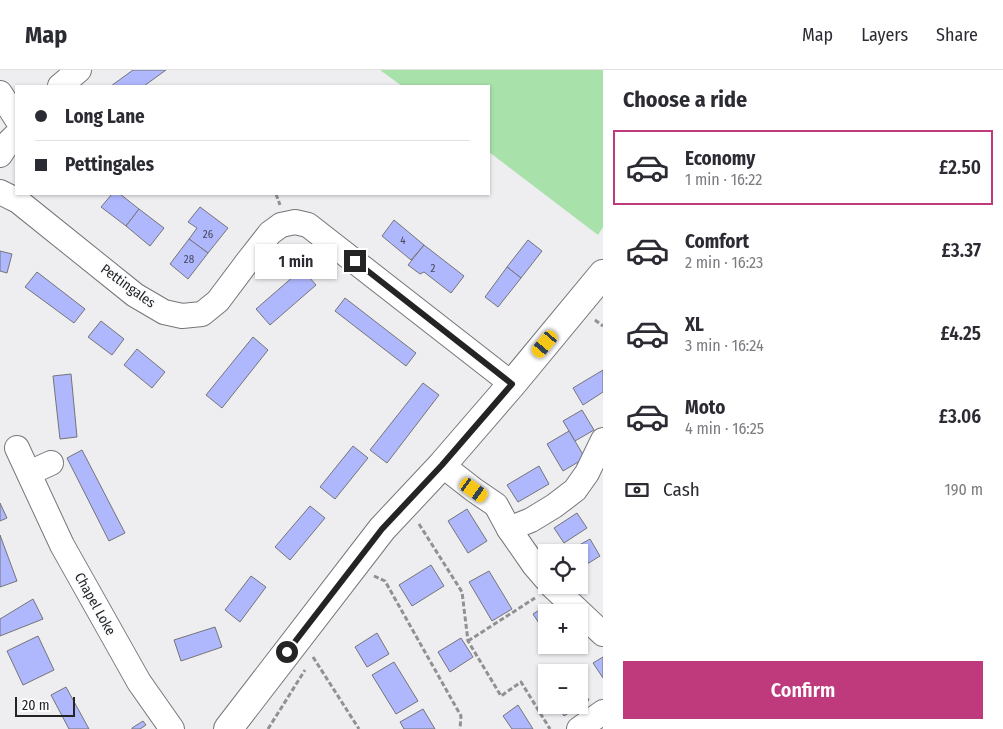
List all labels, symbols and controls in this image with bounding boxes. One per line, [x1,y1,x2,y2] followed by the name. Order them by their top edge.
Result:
[25,21,67,49] text: Map
[802,24,833,46] text: Map
[861,24,908,46] text: Layers
[936,24,978,46] text: Share
[623,86,747,113] text: Choose a ride
[65,105,145,128] text: Long Lane
[625,145,670,190] icon: car
[685,147,755,170] text: Economy
[65,153,154,176] text: Pettingales
[939,156,981,179] text: £2.50
[685,170,762,189] text: 1 min · 16:22
[203,228,214,241] house number: 26
[625,228,670,273] icon: car
[685,230,749,253] text: Comfort
[400,234,406,247] house number: 4
[942,239,981,262] text: £3.37
[255,244,338,278] callout: 1 min
[344,250,366,272] route end
[279,252,313,271] text: 1 min
[184,253,195,266] house number: 28
[685,253,763,272] text: 2 min · 16:23
[97,260,159,312] street label: Pettingales
[431,262,436,275] house number: 2
[625,311,670,356] icon: car
[685,313,704,336] text: XL
[940,322,981,345] text: £4.25
[529,328,560,360] car
[685,336,764,355] text: 3 min · 16:24
[625,394,670,439] icon: car
[685,396,725,419] text: Moto
[939,405,981,428] text: £3.06
[685,419,764,438] text: 4 min · 16:25
[457,475,490,505] car
[623,476,651,504] icon: cash
[663,478,700,501] text: Cash
[945,480,983,499] text: 190 m
[538,544,588,714] map controls
[538,544,588,594] button: locate
[71,570,119,638] street label: Chapel Loke
[538,604,588,654] button: +
[276,641,298,663] route start
[623,661,983,719] button: Confirm
[538,664,588,714] button: −
[15,694,75,717] scale bar
[22,697,50,714] text: 20 m

